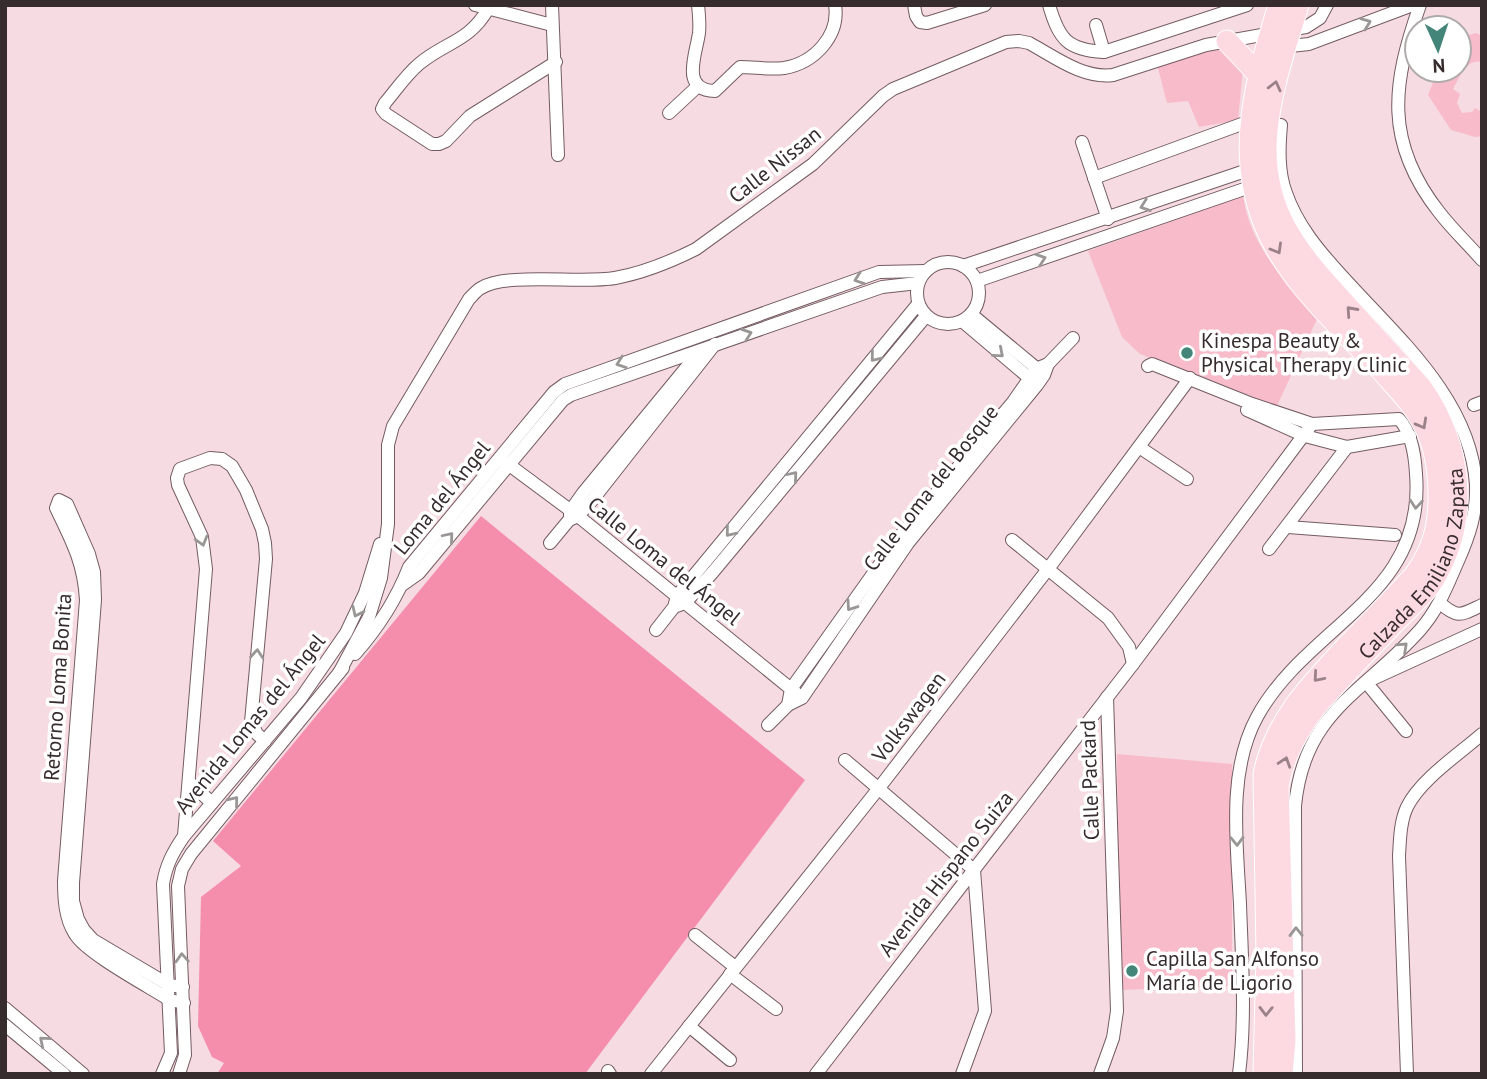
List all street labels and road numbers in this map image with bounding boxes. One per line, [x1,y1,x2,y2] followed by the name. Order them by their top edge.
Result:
[723,120,826,209] street label: Calle Nissan
[857,399,1004,576] street label: Calle Loma del Bosque
[387,435,496,560] street label: Loma del Ángel
[1352,467,1470,665] street label: Calzada Emiliano Zapata
[582,491,746,631] street label: Calle Loma del Ángel
[37,592,78,782] street label: Retorno Loma Bonita
[169,628,331,819] street label: Avenida Lomas del Ángel
[865,666,951,768] street label: Volkswagen
[1074,719,1105,841] street label: Calle Packard
[872,785,1019,962] street label: Avenida Hispano Suiza

